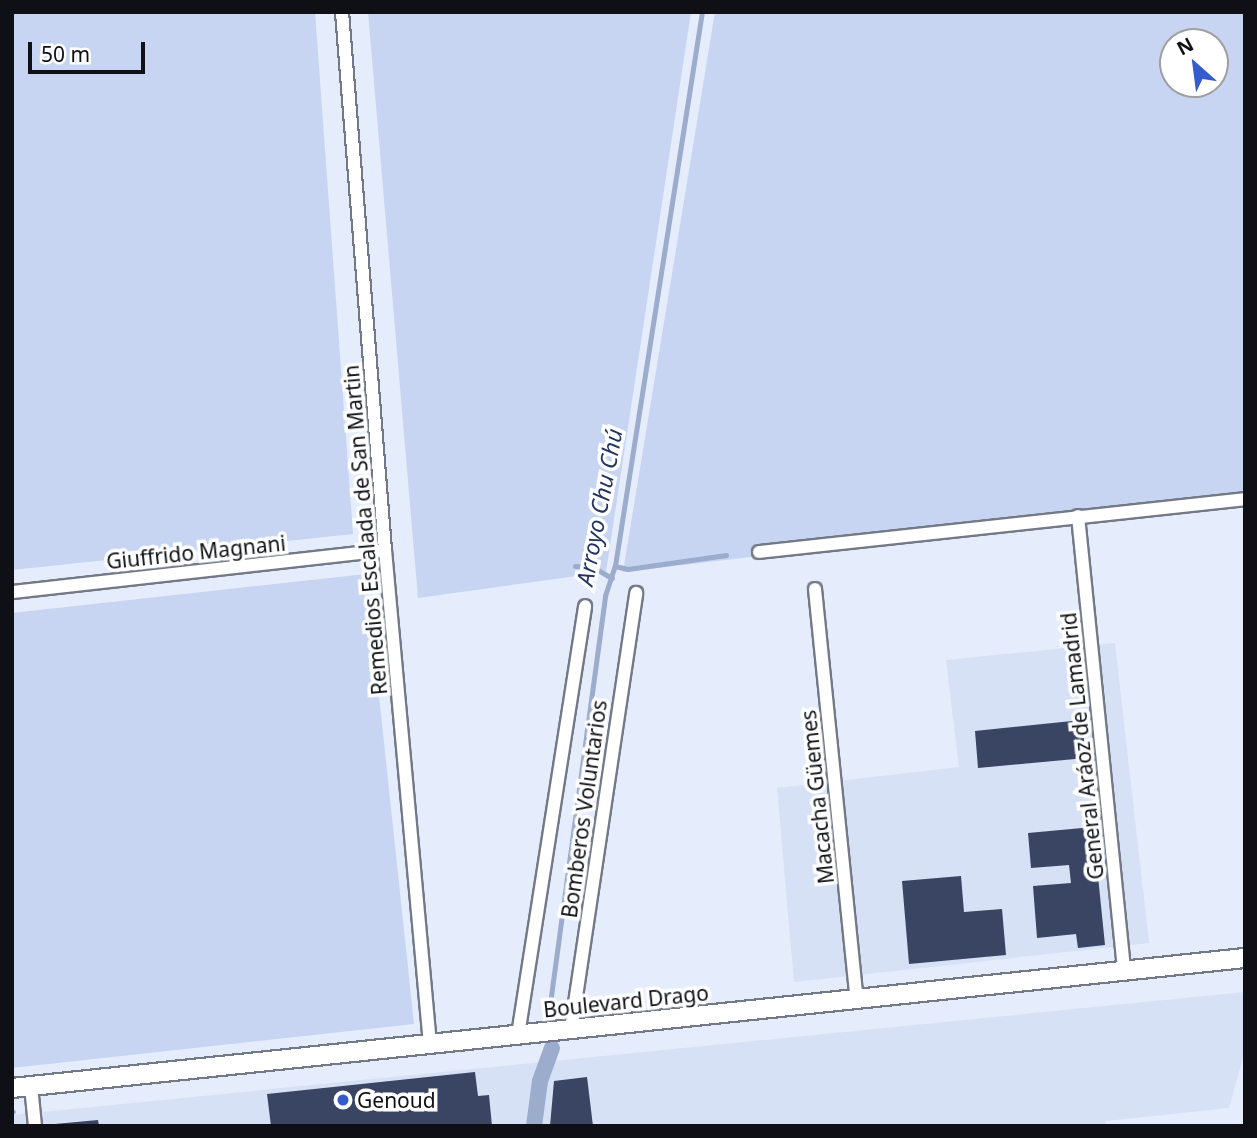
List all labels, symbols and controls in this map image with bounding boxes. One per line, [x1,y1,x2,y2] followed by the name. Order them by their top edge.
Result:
[32,28,149,72] scale bar
[1159,28,1229,98] north arrow
[1172,31,1198,61] text: N
[41,40,90,68] text: 50 m
[338,364,392,696] street label: Remedios Escalada de San Martin
[570,426,628,588] water label: Arroyo Chu Chú
[105,530,287,574] street label: Giuffrido Magnani
[1055,611,1109,881] street label: General Aráoz de Lamadrid
[556,698,612,920] street label: Bomberos Voluntarios
[795,709,839,885] street label: Macacha Güemes
[542,980,710,1022] street label: Boulevard Drago
[357,1087,436,1113] place label: Genoud
[335,1092,351,1108] marker: Genoud

